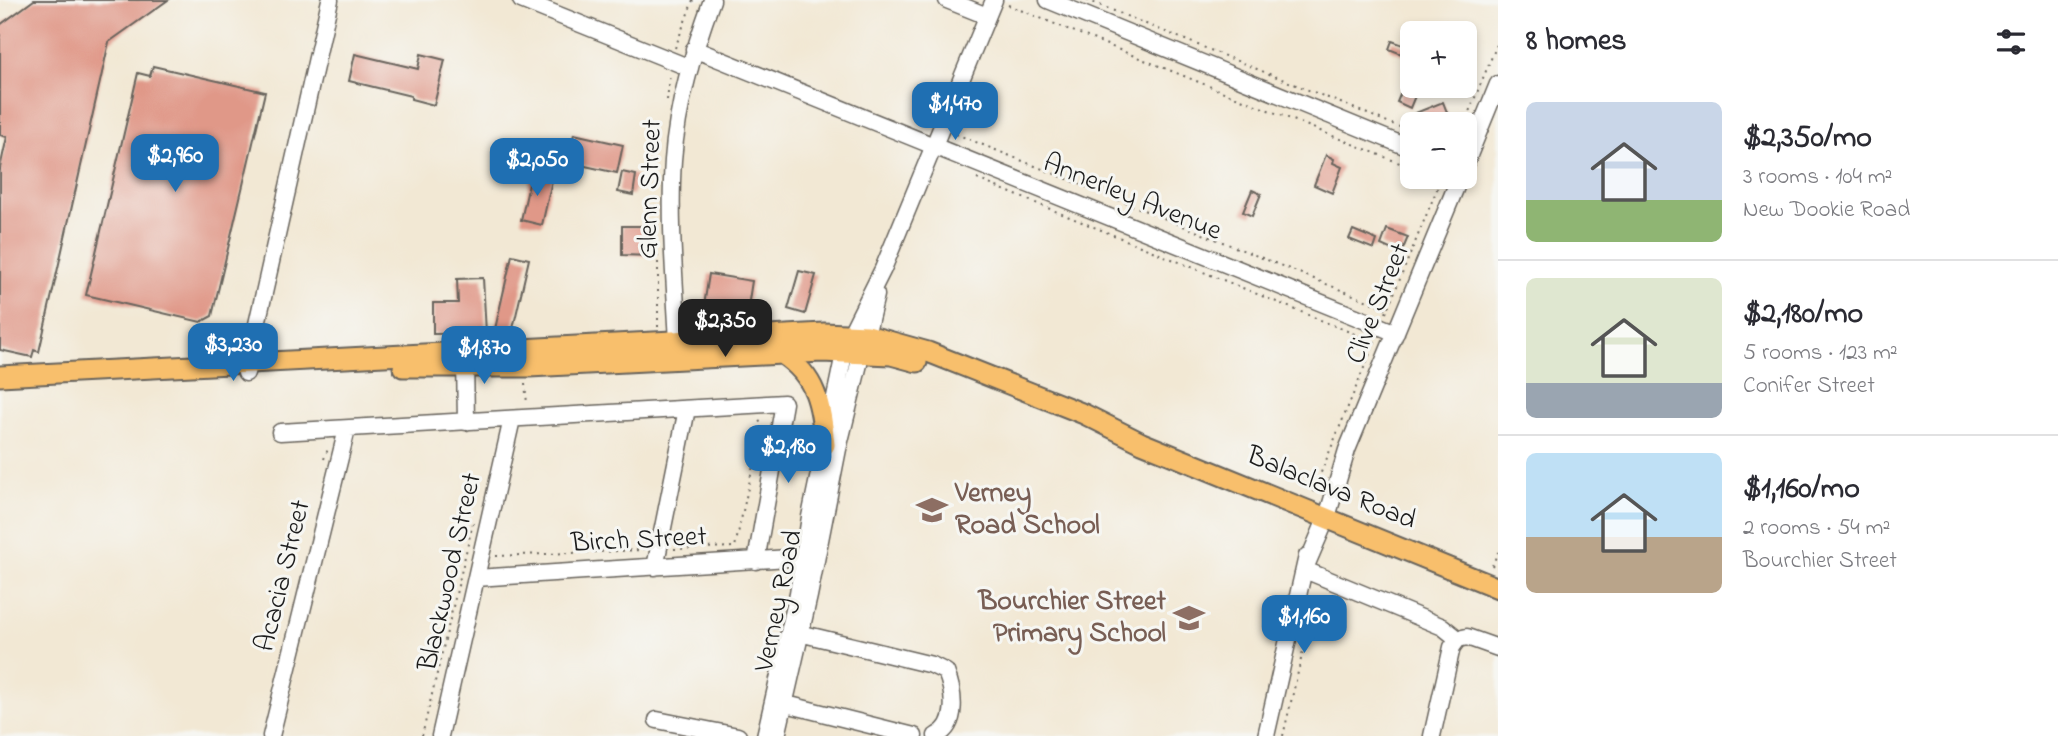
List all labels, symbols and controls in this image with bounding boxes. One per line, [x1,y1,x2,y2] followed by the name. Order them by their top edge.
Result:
[1526,20,1627,64] text: 8 homes
[1400,21,1477,189] map controls
[1400,21,1477,98] button: +
[1992,23,2030,61] icon: filters
[898,82,1012,142] pin: $1,470
[928,88,982,121] text: $1,470
[1400,112,1477,189] button: −
[1743,117,1872,161] text: $2,350/mo
[628,118,674,260] street label: Glenn Street
[1582,130,1666,214] icon: home
[118,134,232,194] pin: $2,960
[480,138,594,198] pin: $2,050
[147,140,203,173] text: $2,960
[1036,143,1228,253] street label: Annerley Avenue
[506,144,568,177] text: $2,050
[1743,161,1892,194] text: 3 rooms · 104 m²
[1743,194,1910,227] text: New Dookie Road
[1336,238,1422,370] street label: Clive Street
[1743,293,1863,337] text: $2,180/mo
[668,300,782,359] pin: $2,350
[694,305,756,338] text: $2,350
[1582,306,1666,390] icon: home
[176,324,290,383] pin: $3,230
[427,326,541,386] pin: $1,870
[204,329,262,362] text: $3,230
[457,332,511,365] text: $1,870
[1743,337,1898,370] text: 5 rooms · 123 m²
[1743,370,1875,403] text: Conifer Street
[731,426,845,485] pin: $2,180
[760,431,816,464] text: $2,180
[1239,436,1422,542] street label: Balaclava Road
[1743,468,1860,512] text: $1,160/mo
[408,469,494,676] street label: Blackwood Street
[954,474,1100,547] place label: Verney Road School
[1582,481,1666,565] icon: home
[915,493,949,527] school or university icon: Verney Road School
[245,496,323,656] street label: Acacia Street
[1743,512,1890,545] text: 2 rooms · 54 m²
[569,517,708,565] street label: Birch Street
[745,526,815,677] street label: Verney Road
[1743,545,1897,578] text: Bourchier Street
[976,582,1167,655] place label: Bourchier Street Primary School
[1247,596,1361,655] pin: $1,160
[1172,601,1206,635] school or university icon: Bourchier Street Primary School
[1278,601,1330,634] text: $1,160

